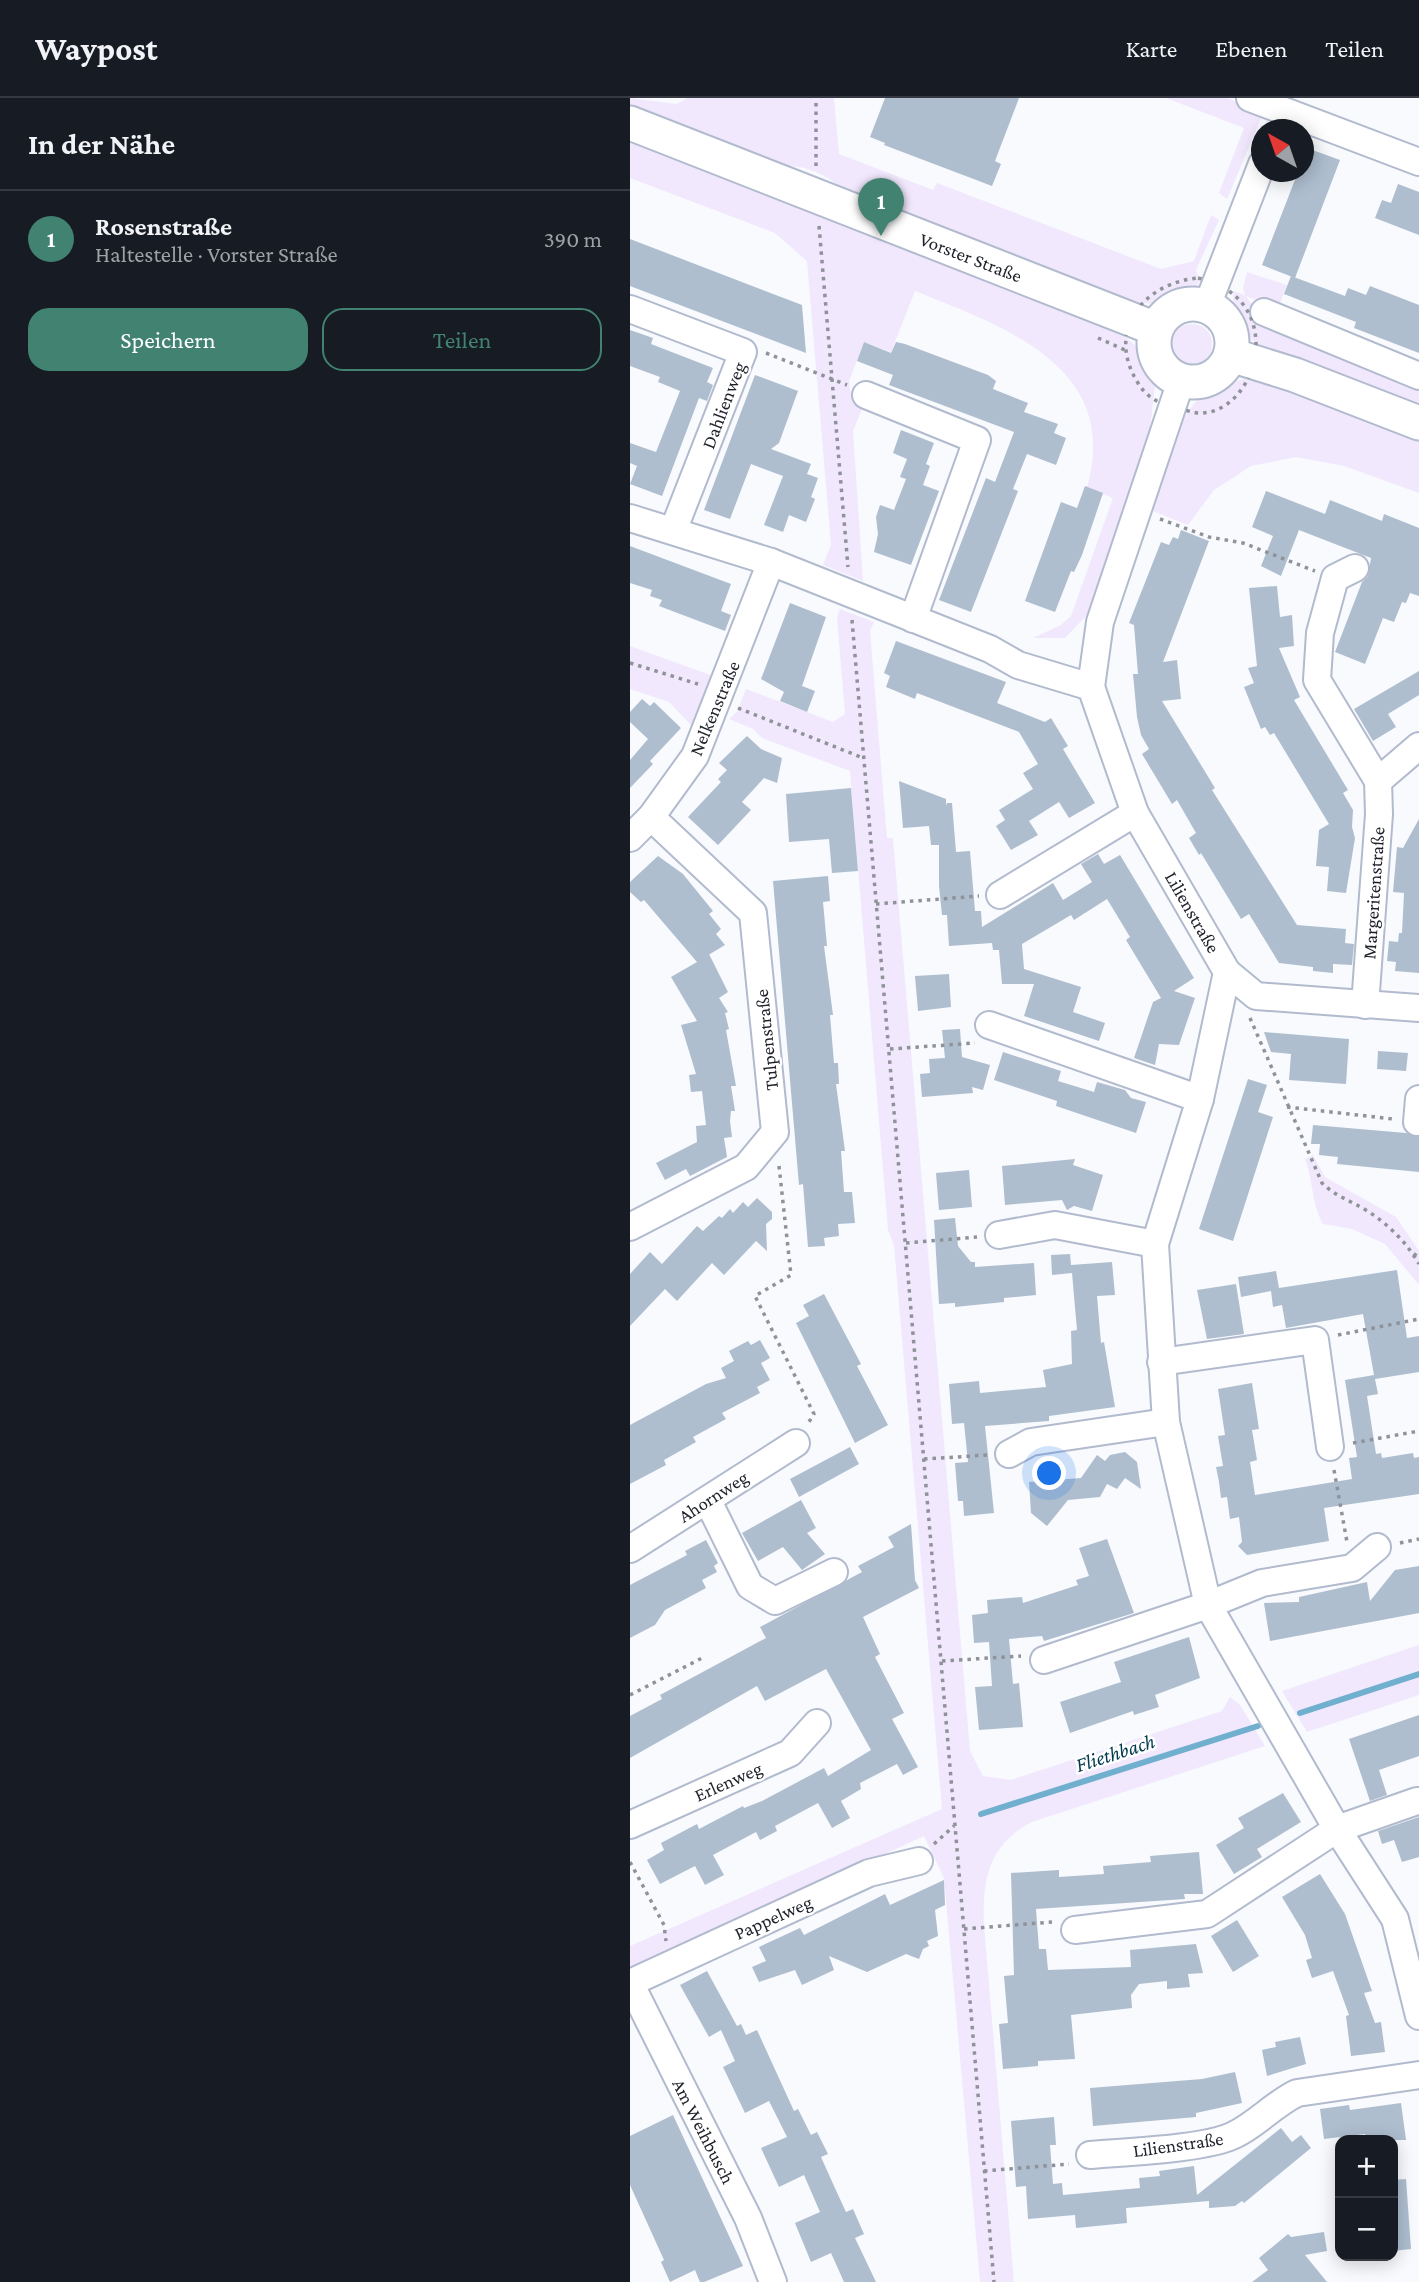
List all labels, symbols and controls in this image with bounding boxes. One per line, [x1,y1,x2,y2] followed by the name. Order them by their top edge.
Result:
[35,30,158,67] text: Waypost
[1126,35,1177,62] text: Karte
[1215,35,1287,62] text: Ebenen
[1325,35,1384,62] text: Teilen
[1251,119,1314,182] north arrow
[28,127,175,160] text: In der Nähe
[858,178,904,236] pin: 1
[95,212,232,241] text: Rosenstraße
[47,226,55,252] text: 1
[544,226,602,252] text: 390 m
[917,228,1025,287] street label: Vorster Straße
[95,241,338,267] text: Haltestelle · Vorster Straße
[28,308,308,371] button: Speichern
[322,308,602,371] button: Teilen
[697,359,750,452] street label: Dahlienweg
[685,658,744,759] street label: Nelkenstraße
[1358,826,1389,960] street label: Margeritenstraße
[1161,868,1224,957] street label: Lilienstraße
[751,988,782,1092] street label: Tulpenstraße
[1032,1456,1066,1490] your location
[675,1466,752,1527] street label: Ahornweg
[1072,1729,1158,1777] water label: Fliethbach
[691,1757,765,1806] street label: Erlenweg
[731,1891,815,1944] street label: Pappelweg
[668,2075,739,2187] street label: Am Weihbusch
[1132,2128,1225,2161] street label: Lilienstraße
[1335,2135,1398,2261] map controls
[1335,2135,1398,2198] button: +
[1335,2198,1398,2261] button: −

